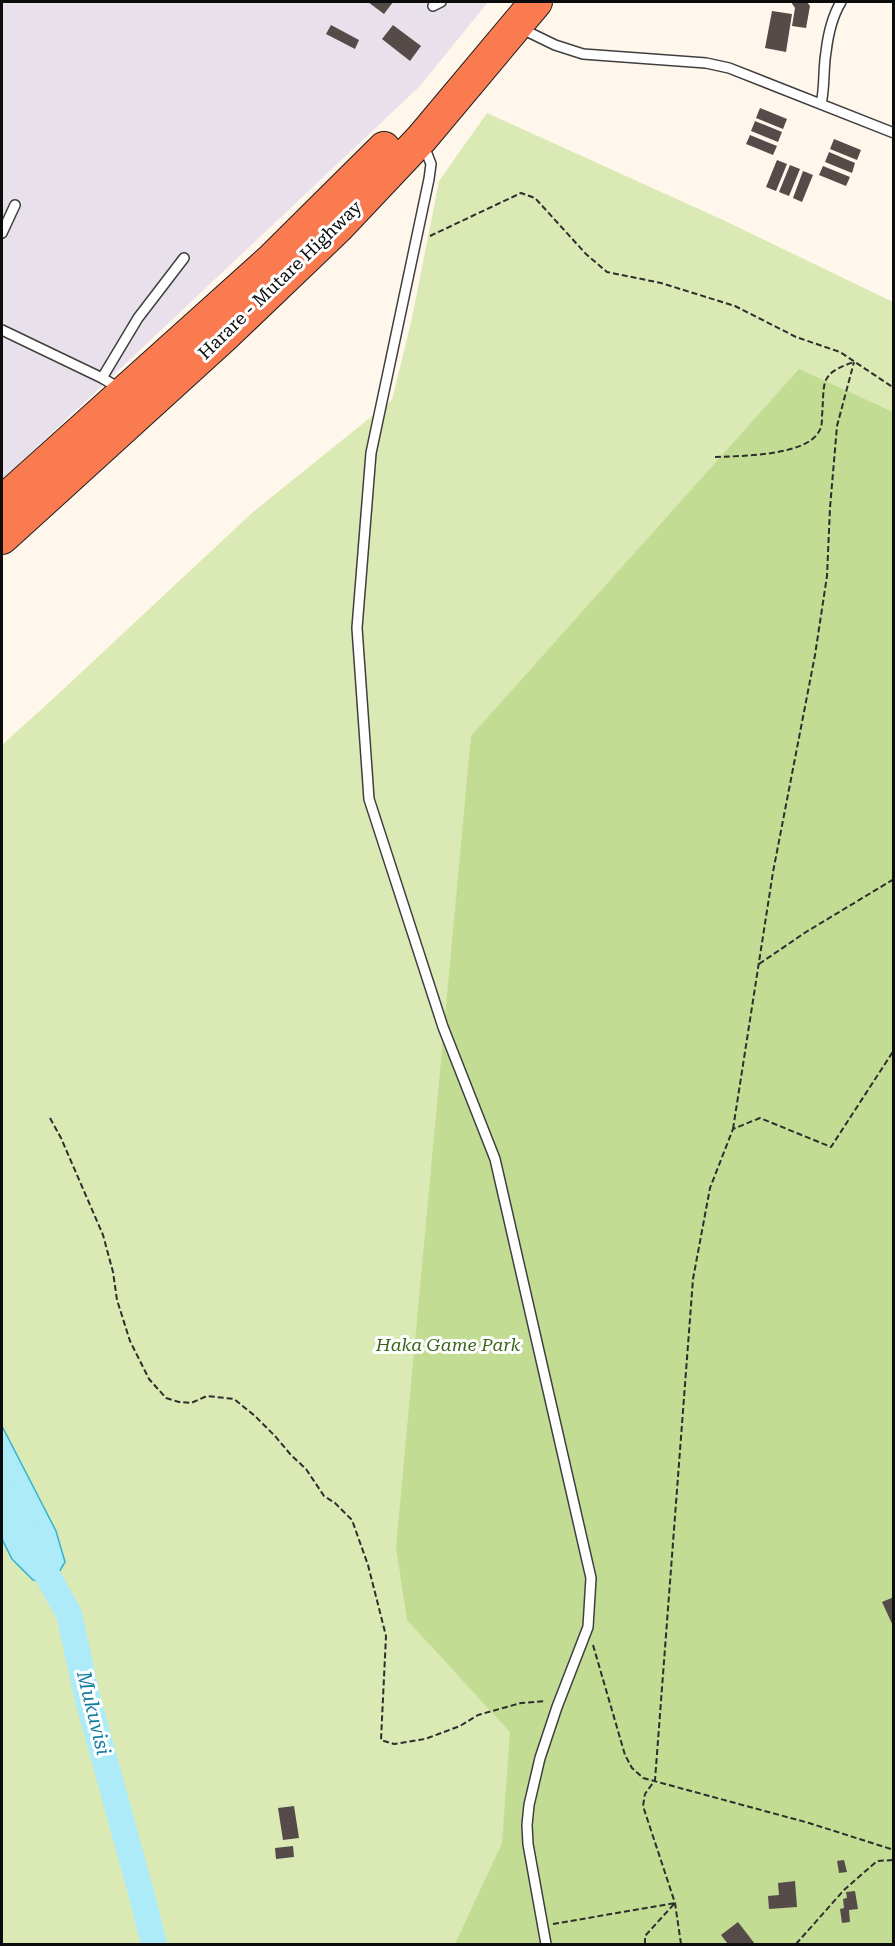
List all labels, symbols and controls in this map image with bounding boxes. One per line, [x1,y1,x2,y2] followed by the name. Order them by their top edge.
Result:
[194,196,366,363] street label: Harare - Mutare Highway
[375,1334,520,1355] park label: Haka Game Park
[72,1667,116,1758] water label: Mukuvisi

